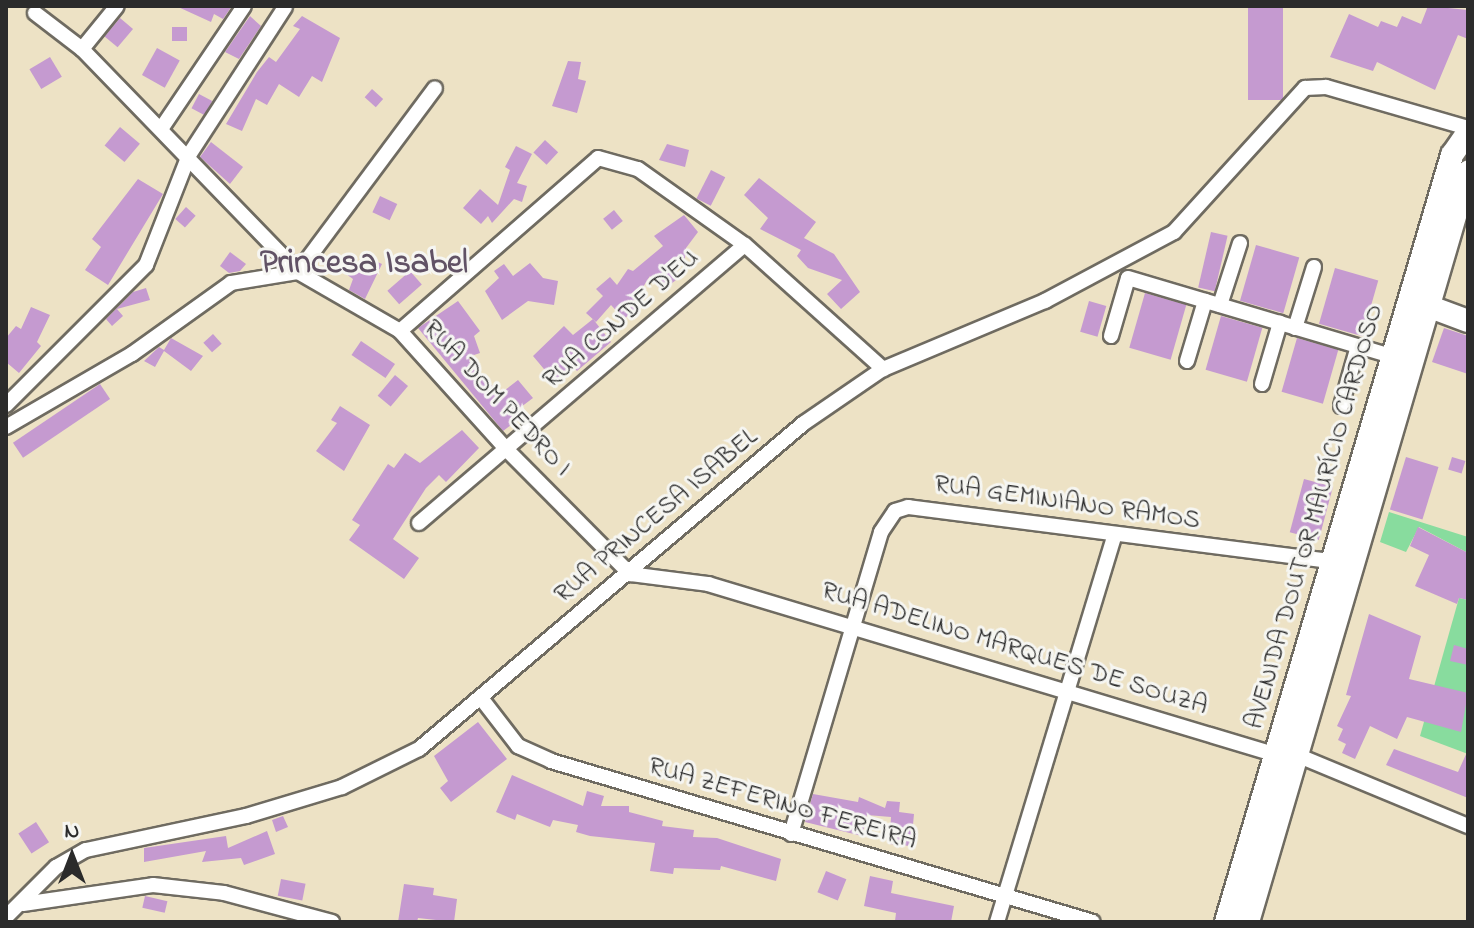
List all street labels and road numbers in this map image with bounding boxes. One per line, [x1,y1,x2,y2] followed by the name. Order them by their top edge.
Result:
[538,244,706,396] street label: RUA CONDE D'EU
[1240,301,1392,733] street label: AVENIDA DOUTOR MAURÍCIO CARDOSO
[415,314,577,484] street label: RUA DOM PEDRO I
[549,423,765,611] street label: RUA PRINCESA ISABEL
[932,470,1202,538] street label: RUA GEMINIANO RAMOS
[817,576,1211,724] street label: RUA ADELINO MARQUES DE SOUZA
[644,752,920,858] street label: RUA ZEFERINO FEREIRA

